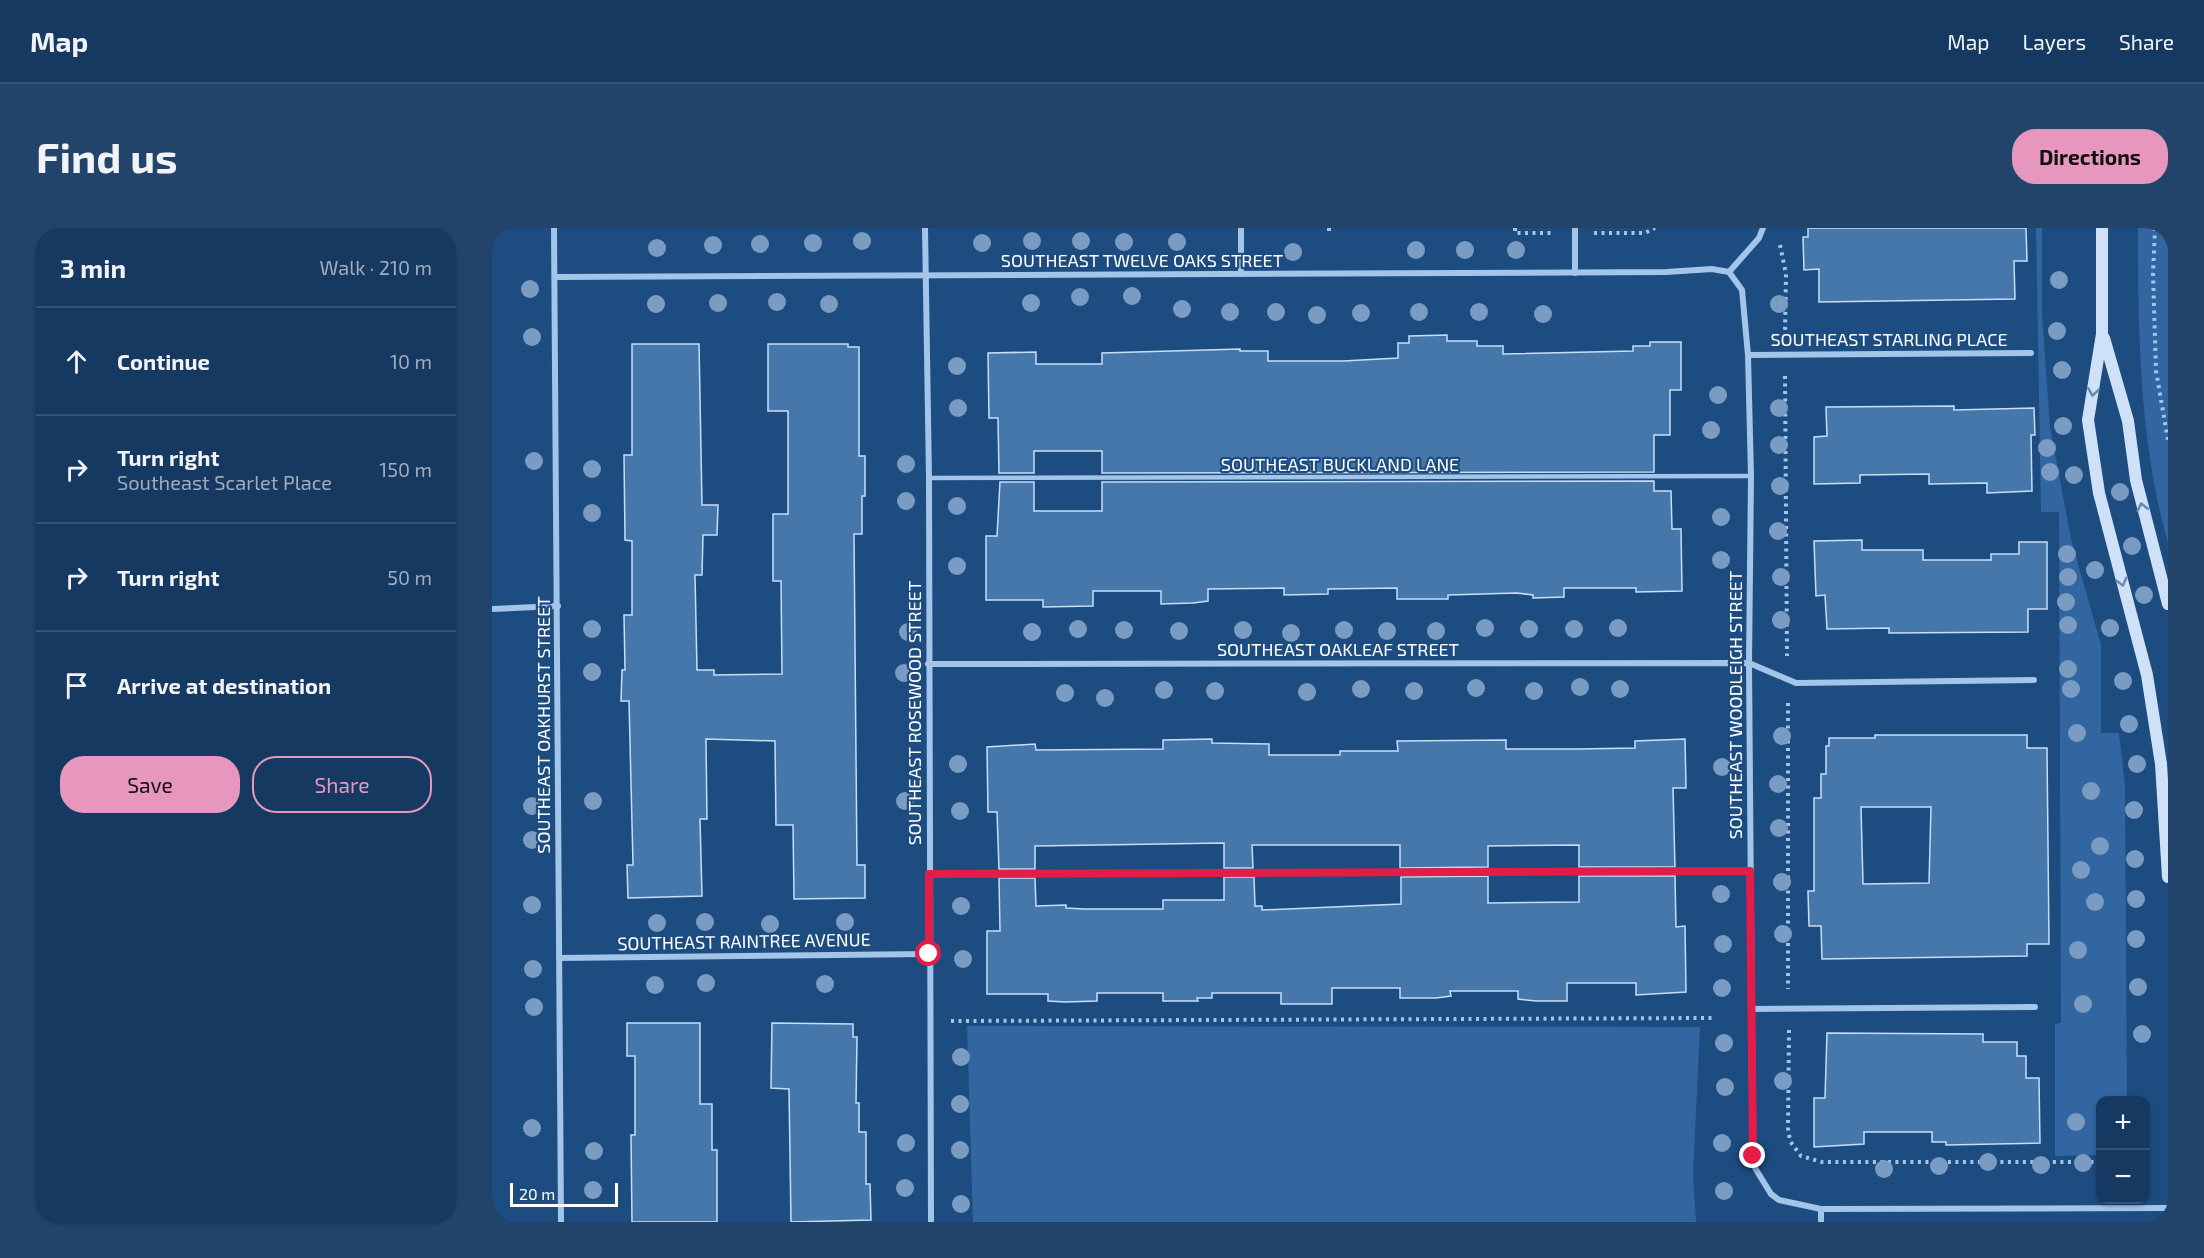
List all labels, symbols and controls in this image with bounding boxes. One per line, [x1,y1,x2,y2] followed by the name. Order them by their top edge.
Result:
[30,24,88,58] text: Map
[1947,29,1989,54] text: Map
[2022,29,2086,54] text: Layers
[2119,29,2174,54] text: Share
[2012,129,2168,184] button: Directions
[36,131,178,181] text: Find us
[1001,249,1284,271] street label: SOUTHEAST TWELVE OAKS STREET
[60,252,126,283] text: 3 min
[320,255,432,279] text: Walk · 210 m
[1770,328,2008,350] street label: SOUTHEAST STARLING PLACE
[60,345,93,378] icon: ahead
[117,348,210,374] text: Continue
[390,349,432,373] text: 10 m
[2087,386,2100,396] one-way arrow
[117,444,219,470] text: Turn right
[60,453,93,486] icon: right
[1221,453,1459,475] street label: SOUTHEAST BUCKLAND LANE
[379,457,432,481] text: 150 m
[117,470,332,494] text: Southeast Scarlet Place
[2137,503,2150,513] one-way arrow
[60,561,93,594] icon: right
[117,564,219,590] text: Turn right
[387,565,432,589] text: 50 m
[1724,570,1746,839] street label: SOUTHEAST WOODLEIGH STREET
[2115,577,2127,587] one-way arrow
[903,580,925,845] street label: SOUTHEAST ROSEWOOD STREET
[532,596,554,854] street label: SOUTHEAST OAKHURST STREET
[1217,638,1460,660] street label: SOUTHEAST OAKLEAF STREET
[60,669,93,702] icon: arrive
[117,672,331,698] text: Arrive at destination
[60,756,240,813] button: Save
[252,756,432,813] button: Share
[617,928,871,954] street label: SOUTHEAST RAINTREE AVENUE
[915,940,941,966] route start
[2096,1096,2150,1204] map controls
[2096,1096,2150,1150] button: +
[1739,1142,1765,1168] route end
[2096,1150,2150,1204] button: −
[510,1180,618,1208] scale bar
[519,1184,555,1203] text: 20 m

